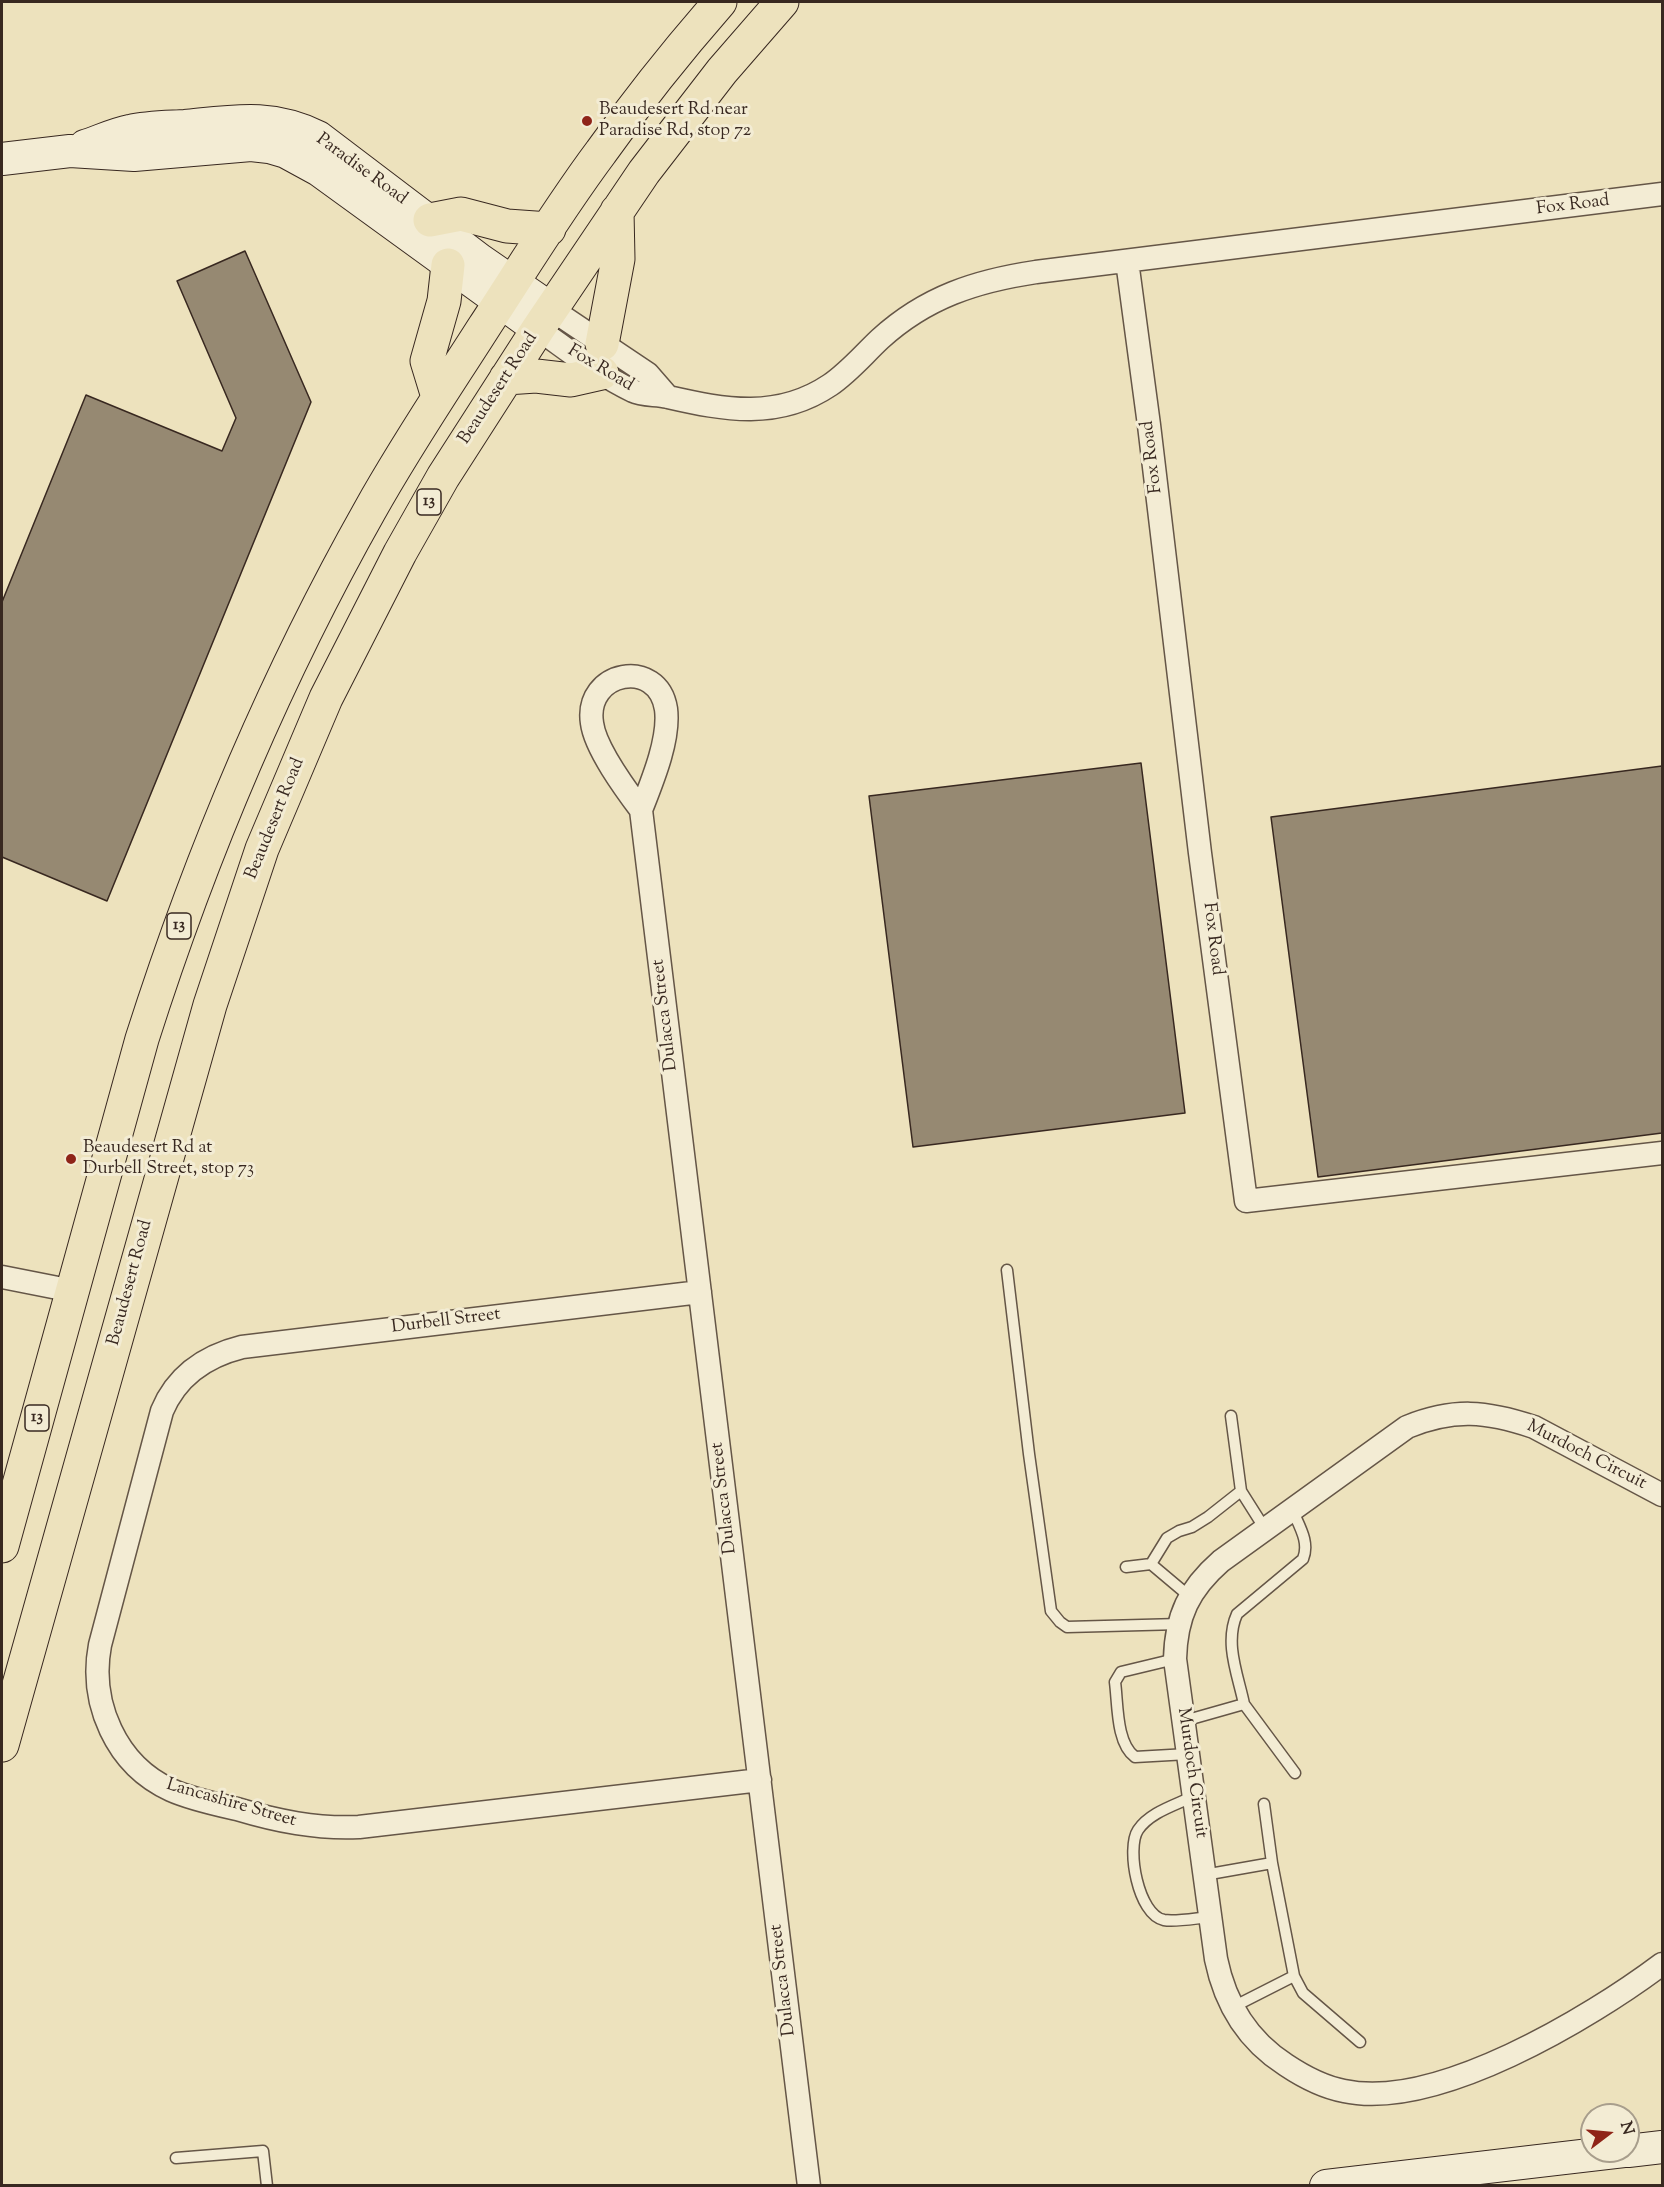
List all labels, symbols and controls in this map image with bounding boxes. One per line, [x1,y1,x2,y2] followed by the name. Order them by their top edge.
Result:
[599,100,751,142] place label: Beaudesert Rd near Paradise Rd, stop 72
[580,114,594,128] marker: Beaudesert Rd near Paradise Rd, stop 72
[311,130,411,210] street label: Paradise Road
[1535,191,1611,221] street label: Fox Road
[455,329,543,449] street label: Beaudesert Road
[563,341,637,397] street label: Fox Road
[1138,419,1168,495] street label: Fox Road
[417,489,441,515] road number: 13
[242,755,310,883] street label: Beaudesert Road
[1197,901,1227,977] street label: Fox Road
[167,913,191,939] road number: 13
[648,958,684,1072] street label: Dulacca Street
[83,1138,254,1180] place label: Beaudesert Rd at Durbell Street, stop 73
[64,1152,78,1166] marker: Beaudesert Rd at Durbell Street, stop 73
[104,1218,158,1348] street label: Beaudesert Road
[390,1305,502,1339] street label: Durbell Street
[25,1405,49,1431] road number: 13
[1523,1417,1649,1495] street label: Murdoch Circuit
[707,1441,743,1555] street label: Dulacca Street
[1171,1706,1211,1840] street label: Murdoch Circuit
[164,1775,298,1833] street label: Lancashire Street
[766,1923,802,2037] street label: Dulacca Street
[1580,2103,1640,2163] north arrow
[1613,2119,1639,2138] text: N

